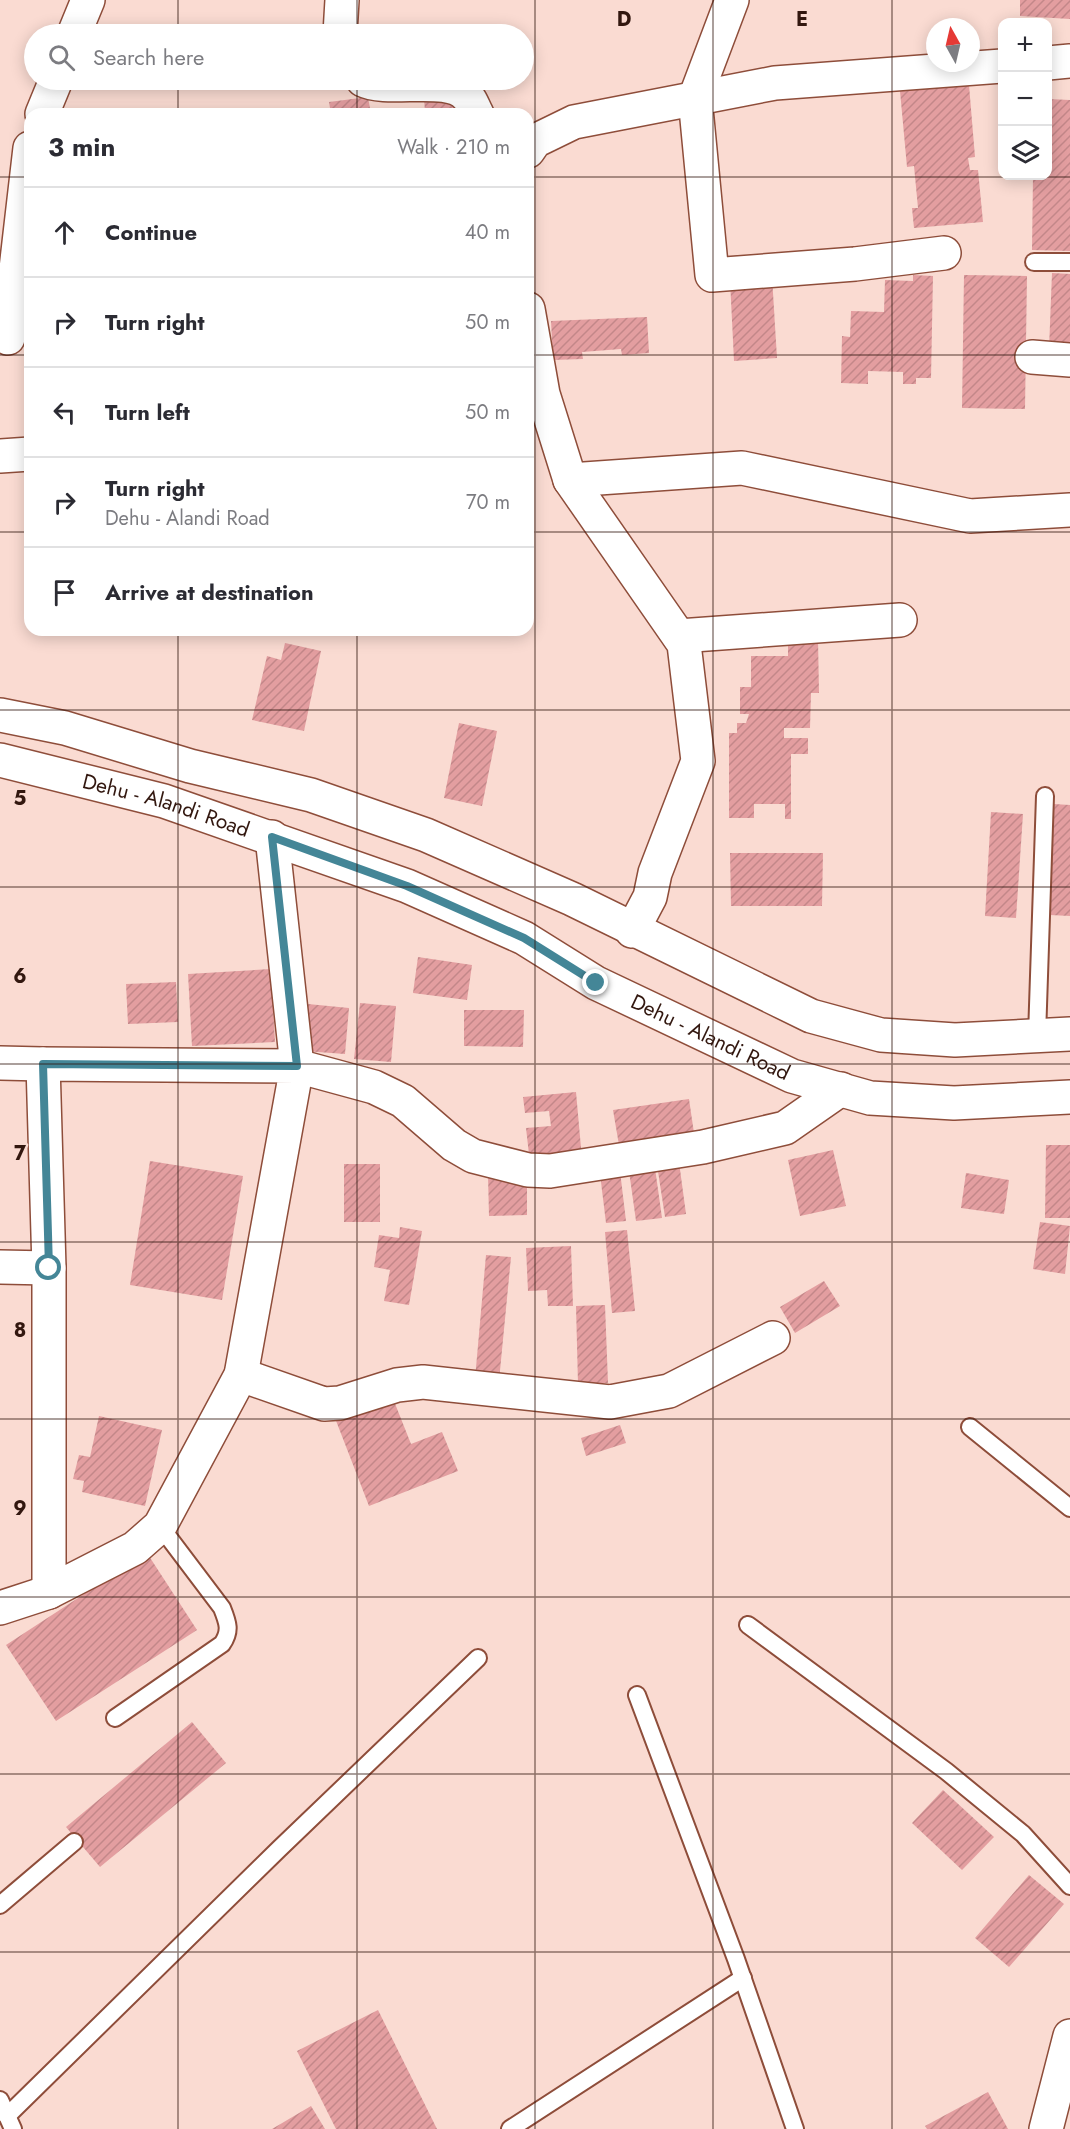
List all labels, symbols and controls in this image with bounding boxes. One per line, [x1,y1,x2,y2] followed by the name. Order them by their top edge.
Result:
[617,5,631,34] text: D
[796,5,808,34] text: E
[926,18,980,72] north arrow
[998,18,1052,180] map controls
[998,18,1052,72] button: +
[24,24,534,90] search box
[45,41,78,74] icon: search
[93,41,204,73] text: Search here
[998,72,1052,126] button: −
[998,126,1052,180] button: layers
[48,128,115,166] text: 3 min
[397,133,510,162] text: Walk · 210 m
[48,216,81,249] icon: ahead
[105,216,197,248] text: Continue
[465,218,510,247] text: 40 m
[48,306,81,339] icon: right
[105,306,205,338] text: Turn right
[465,308,510,337] text: 50 m
[48,396,81,429] icon: left
[105,396,190,428] text: Turn left
[465,398,510,427] text: 50 m
[105,472,205,504] text: Turn right
[48,486,81,519] icon: right
[466,488,510,517] text: 70 m
[105,504,270,533] text: Dehu - Alandi Road
[48,576,81,609] icon: arrive
[105,576,314,608] text: Arrive at destination
[79,766,253,845] street label: Dehu - Alandi Road
[14,784,27,813] text: 5
[13,962,27,991] text: 6
[582,969,608,995] route end
[626,987,795,1088] street label: Dehu - Alandi Road
[14,1139,27,1168] text: 7
[35,1254,61,1280] route start
[14,1316,26,1345] text: 8
[13,1494,27,1523] text: 9

